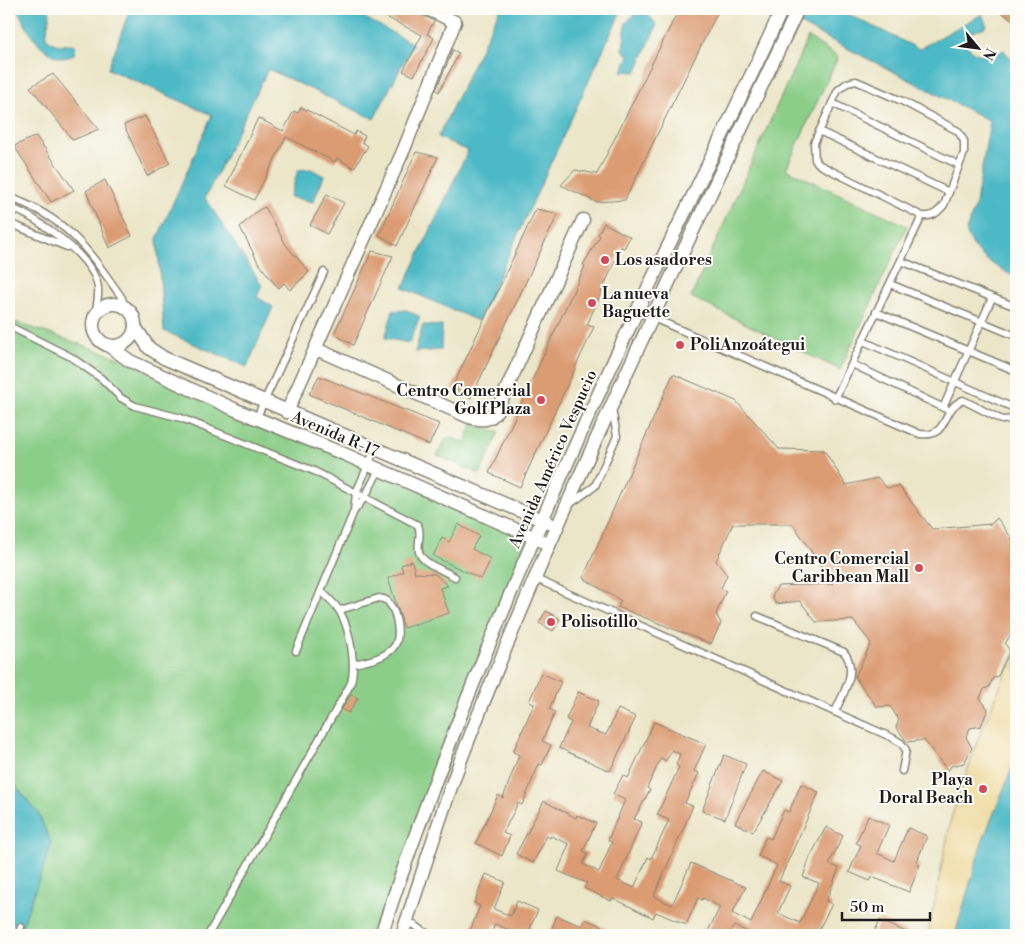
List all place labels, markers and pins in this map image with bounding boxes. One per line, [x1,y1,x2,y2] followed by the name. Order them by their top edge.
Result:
[615,250,712,270] place label: Los asadores
[599,254,611,266] marker: Los asadores
[602,284,670,322] place label: La nueva Baguette
[586,297,598,309] marker: La nueva Baguette
[690,335,805,355] place label: PoliAnzoátegui
[674,339,686,351] marker: PoliAnzoátegui
[396,381,532,419] place label: Centro Comercial Golf Plaza
[535,394,547,406] marker: Centro Comercial Golf Plaza
[774,549,910,587] place label: Centro Comercial Caribbean Mall
[913,562,925,574] marker: Centro Comercial Caribbean Mall
[561,612,638,632] place label: Polisotillo
[545,616,557,628] marker: Polisotillo
[879,770,973,808] place label: Playa Doral Beach
[977,783,989,795] marker: Playa Doral Beach

